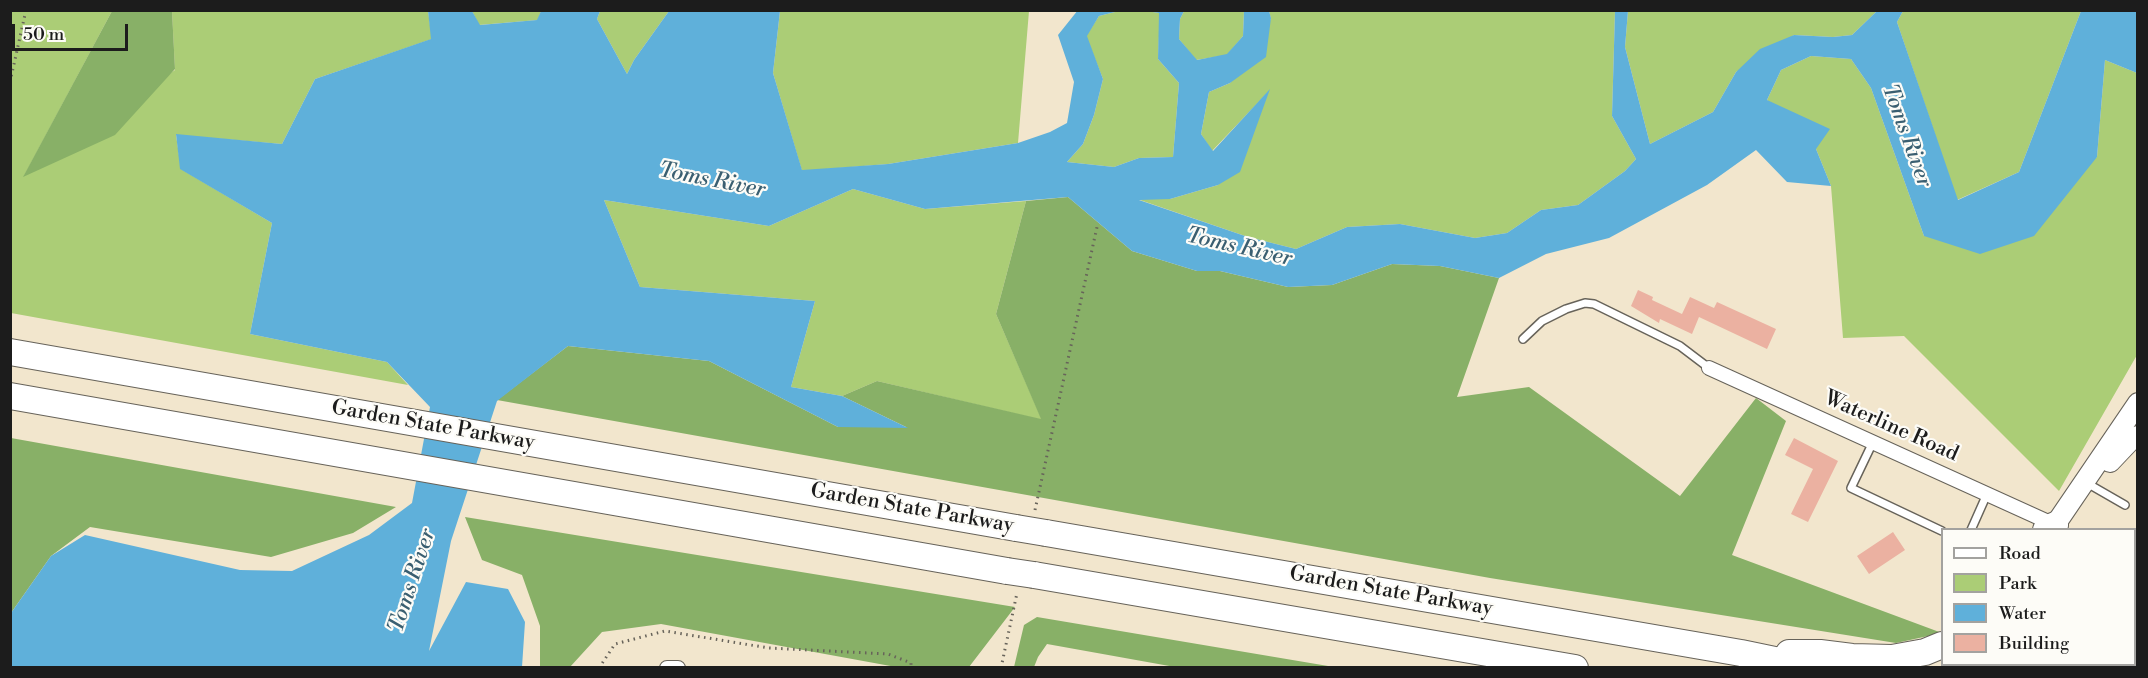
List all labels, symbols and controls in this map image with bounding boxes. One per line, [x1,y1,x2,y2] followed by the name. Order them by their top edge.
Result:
[15,12,130,50] scale bar
[23,23,64,46] text: 50 m
[1875,81,1937,191] water label: Toms River
[656,158,768,204] water label: Toms River
[1183,223,1295,273] water label: Toms River
[1820,386,1962,468] street label: Waterline Road
[329,396,537,456] street label: Garden State Parkway
[808,479,1016,539] street label: Garden State Parkway
[384,526,442,636] water label: Toms River
[1941,528,2136,666] legend
[1999,542,2041,565] text: Road
[1287,562,1495,622] street label: Garden State Parkway
[1999,572,2036,595] text: Park
[1999,602,2046,625] text: Water
[1999,632,2069,655] text: Building

